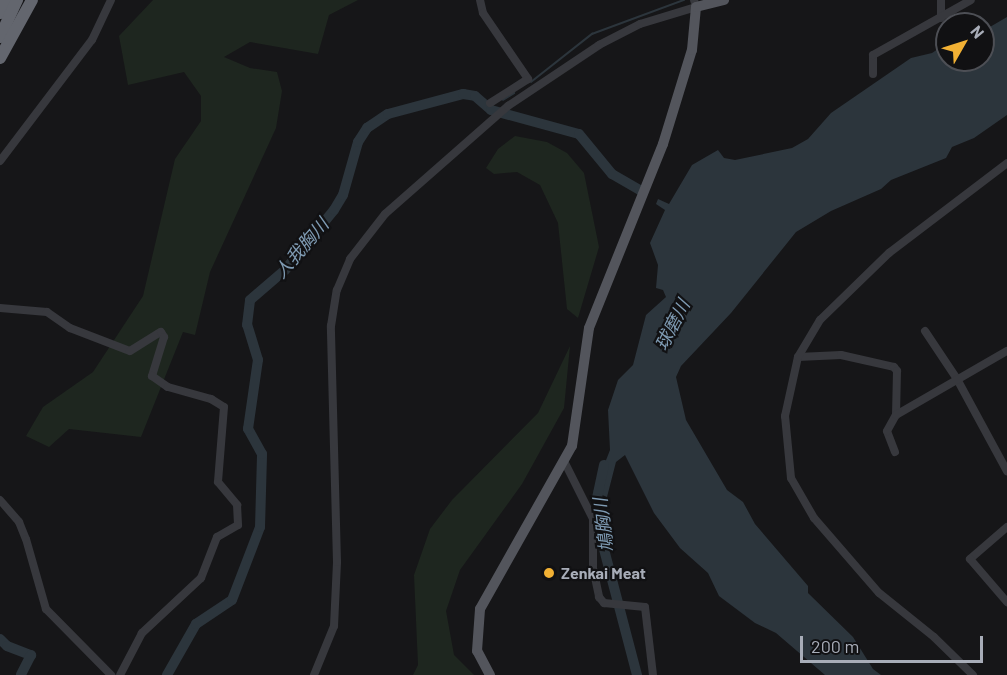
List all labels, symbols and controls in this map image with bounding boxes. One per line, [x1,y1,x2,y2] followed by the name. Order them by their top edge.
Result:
[935,12,995,72] north arrow
[967,21,989,42] text: N
[269,214,333,282] water label: 人我胸川
[650,296,694,354] water label: 球磨川
[589,497,617,553] water label: 鳩胸川
[561,563,646,583] place label: Zenkai Meat
[542,566,556,580] marker: Zenkai Meat
[803,624,986,662] scale bar
[811,635,859,657] text: 200 m

